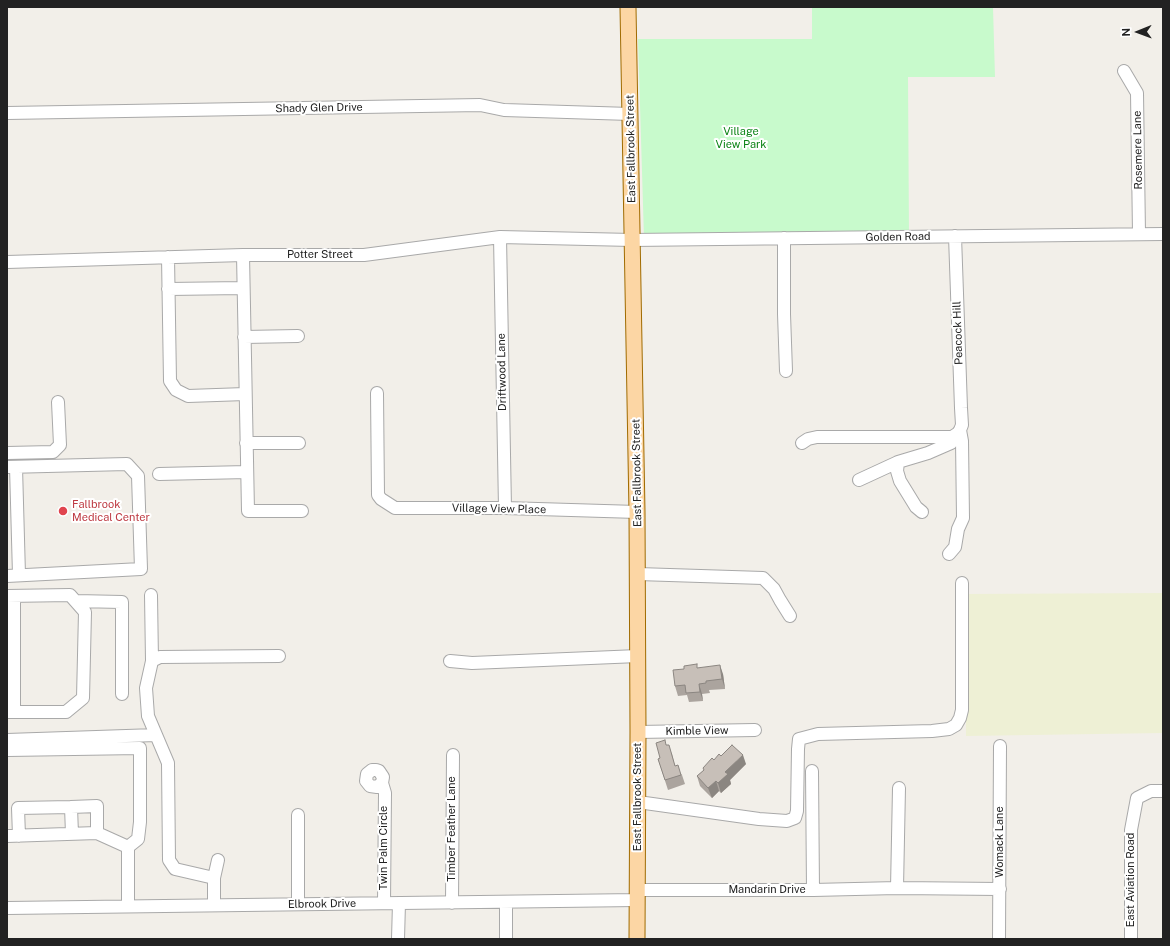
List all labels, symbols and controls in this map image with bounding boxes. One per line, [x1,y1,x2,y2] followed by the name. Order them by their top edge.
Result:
[1118,12,1158,52] north arrow
[1120,28,1132,37] text: N
[623,95,639,203] street label: East Fallbrook Street
[275,101,363,115] street label: Shady Glen Drive
[1131,110,1145,190] street label: Rosemere Lane
[716,125,766,151] park label: Village View Park
[865,230,931,244] street label: Golden Road
[287,248,353,262] street label: Potter Street
[950,301,966,365] street label: Peacock Hill
[495,333,509,411] street label: Driftwood Lane
[629,419,645,527] street label: East Fallbrook Street
[72,498,150,524] place label: Fallbrook Medical Center
[452,502,546,516] street label: Village View Place
[57,505,69,517] marker: Fallbrook Medical Center
[665,724,729,738] street label: Kimble View
[631,743,645,851] street label: East Fallbrook Street
[445,776,459,882] street label: Timber Feather Lane
[377,806,391,890] street label: Twin Palm Circle
[993,806,1007,878] street label: Womack Lane
[1124,833,1138,927] street label: East Aviation Road
[728,883,806,897] street label: Mandarin Drive
[288,897,356,911] street label: Elbrook Drive

